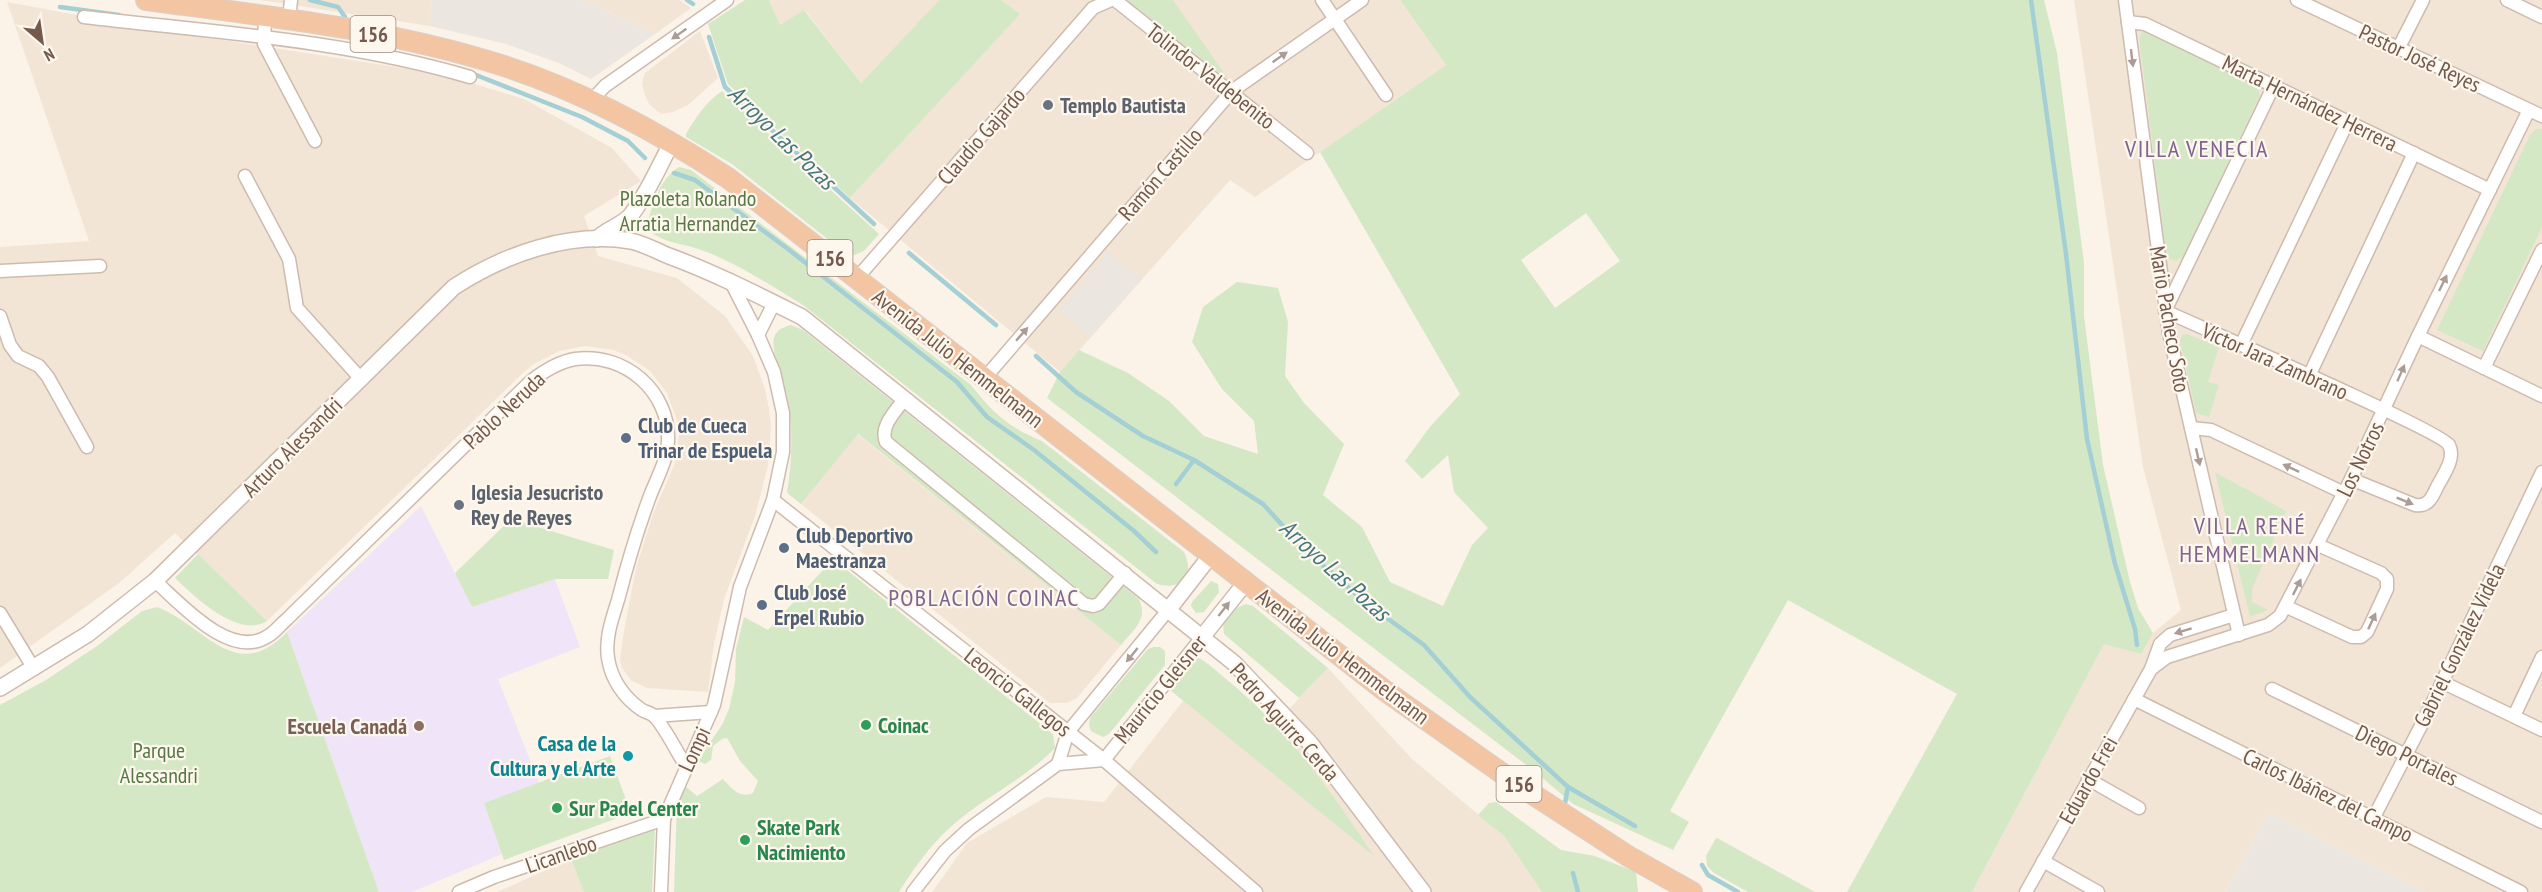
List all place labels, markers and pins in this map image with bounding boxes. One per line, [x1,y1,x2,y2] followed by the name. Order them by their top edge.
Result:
[1060,91,1186,119] place label: Templo Bautista
[1041,98,1055,112] marker: Templo Bautista
[638,411,772,464] place label: Club de Cueca Trinar de Espuela
[619,431,633,445] marker: Club de Cueca Trinar de Espuela
[471,478,603,531] place label: Iglesia Jesucristo Rey de Reyes
[452,498,466,512] marker: Iglesia Jesucristo Rey de Reyes
[796,521,913,574] place label: Club Deportivo Maestranza
[777,541,791,555] marker: Club Deportivo Maestranza
[774,578,865,631] place label: Club José Erpel Rubio
[755,598,769,612] marker: Club José Erpel Rubio
[878,711,929,739] place label: Coinac
[287,712,407,740] place label: Escuela Canadá
[859,718,873,732] marker: Coinac
[412,719,426,733] marker: Escuela Canadá
[490,729,616,782] place label: Casa de la Cultura y el Arte
[621,749,635,763] marker: Casa de la Cultura y el Arte
[569,794,699,822] place label: Sur Padel Center
[550,801,564,815] marker: Sur Padel Center
[757,813,846,866] place label: Skate Park Nacimiento
[738,833,752,847] marker: Skate Park Nacimiento

